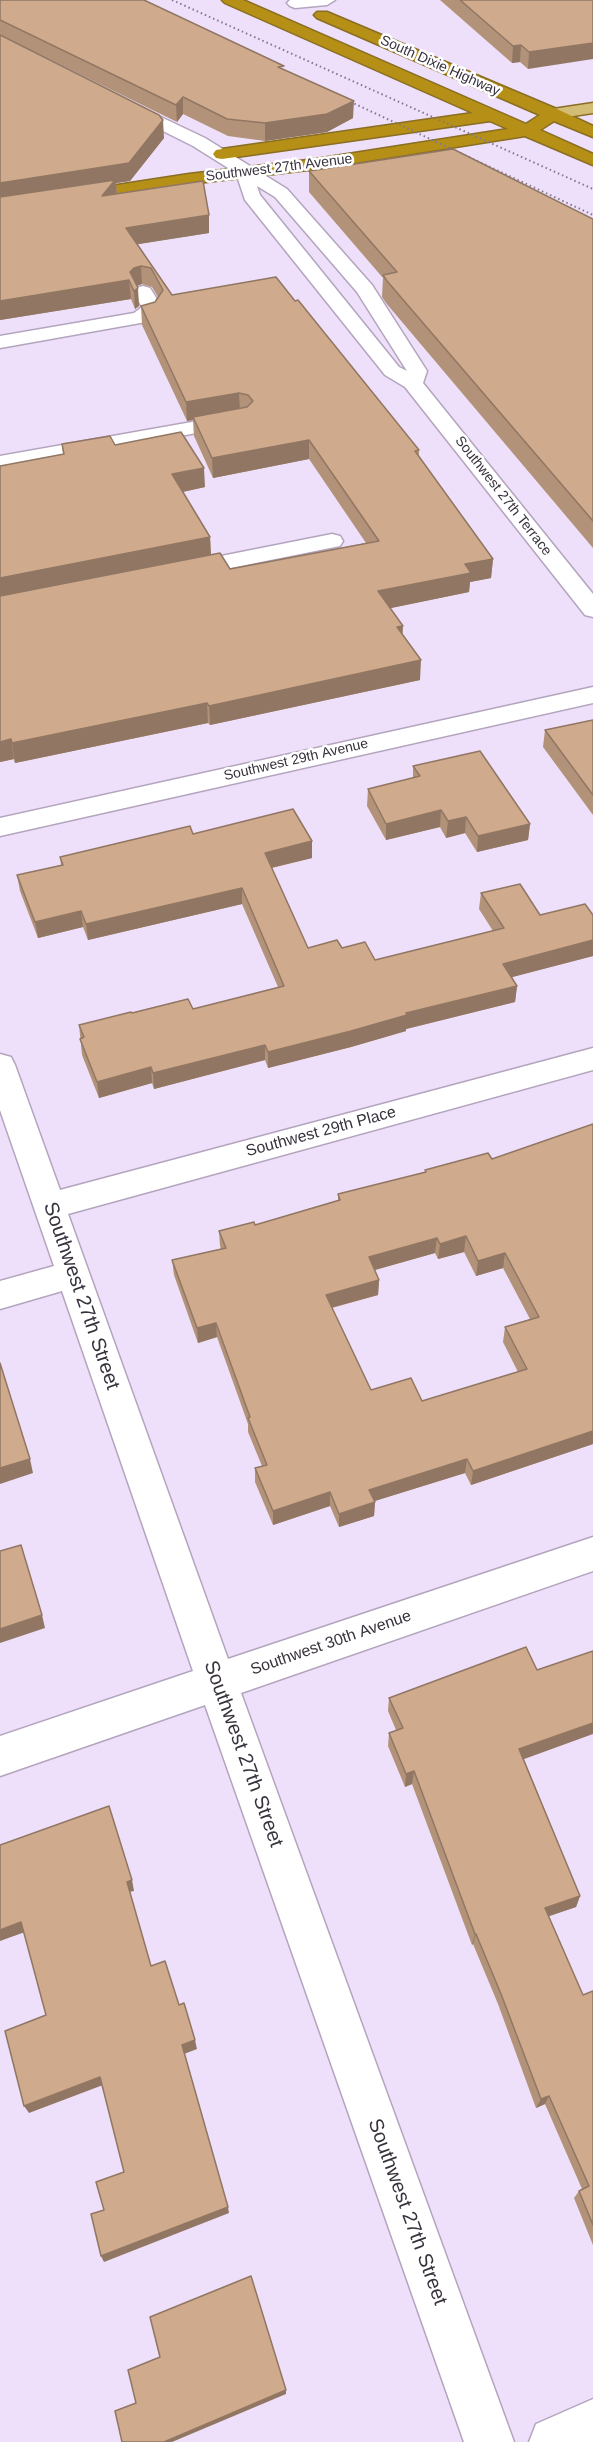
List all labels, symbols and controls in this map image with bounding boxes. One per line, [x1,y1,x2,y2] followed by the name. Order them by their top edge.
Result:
[378,32,502,100] street label: South Dixie Highway
[205,151,353,185] street label: Southwest 27th Avenue
[451,433,555,559] street label: Southwest 27th Terrace
[222,735,370,785] street label: Southwest 29th Avenue
[244,1103,398,1161] street label: Southwest 29th Place
[38,1199,124,1393] street label: Southwest 27th Street
[248,1606,414,1680] street label: Southwest 30th Avenue
[198,1657,288,1851] street label: Southwest 27th Street
[362,2115,452,2309] street label: Southwest 27th Street

